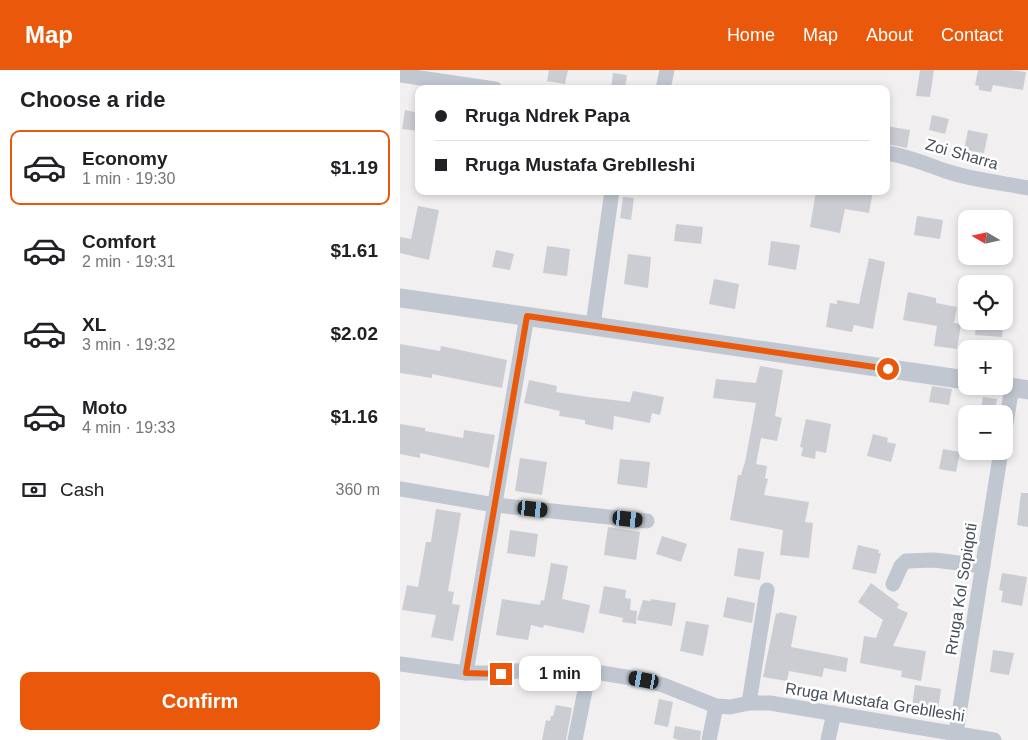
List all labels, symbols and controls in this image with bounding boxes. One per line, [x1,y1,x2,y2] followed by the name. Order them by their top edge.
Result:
[25,21,73,48] text: Map
[727,25,775,45] text: Home
[803,25,838,45] text: Map
[866,25,913,45] text: About
[941,25,1003,45] text: Contact
[20,87,165,112] text: Choose a ride
[465,105,630,126] text: Rruga Ndrek Papa
[924,136,1000,172] street label: Zoi Sharra
[22,145,67,190] icon: car
[82,148,168,169] text: Economy
[465,154,695,175] text: Rruga Mustafa Greblleshi
[330,157,378,178] text: $1.19
[82,170,175,187] text: 1 min · 19:30
[958,210,1012,265] north arrow
[958,210,1013,460] map controls
[22,228,67,273] icon: car
[82,231,156,252] text: Comfort
[330,240,378,261] text: $1.61
[82,253,175,270] text: 2 min · 19:31
[958,275,1013,330] button: locate
[22,311,67,356] icon: car
[82,314,106,335] text: XL
[330,323,378,344] text: $2.02
[82,336,175,353] text: 3 min · 19:32
[958,340,1013,395] button: +
[877,358,899,380] route start
[22,394,67,439] icon: car
[82,397,127,418] text: Moto
[958,405,1013,460] button: −
[330,406,378,427] text: $1.16
[82,419,175,436] text: 4 min · 19:33
[20,476,48,504] icon: cash
[60,479,104,500] text: Cash
[336,481,380,498] text: 360 m
[517,500,548,518] car
[612,510,643,528] car
[942,522,980,656] street label: Rruga Kol Sopiqoti
[518,656,601,692] callout: 1 min
[490,663,512,685] route end
[539,665,581,682] text: 1 min
[627,670,660,690] car
[20,672,380,730] button: Confirm
[784,679,966,725] street label: Rruga Mustafa Greblleshi

